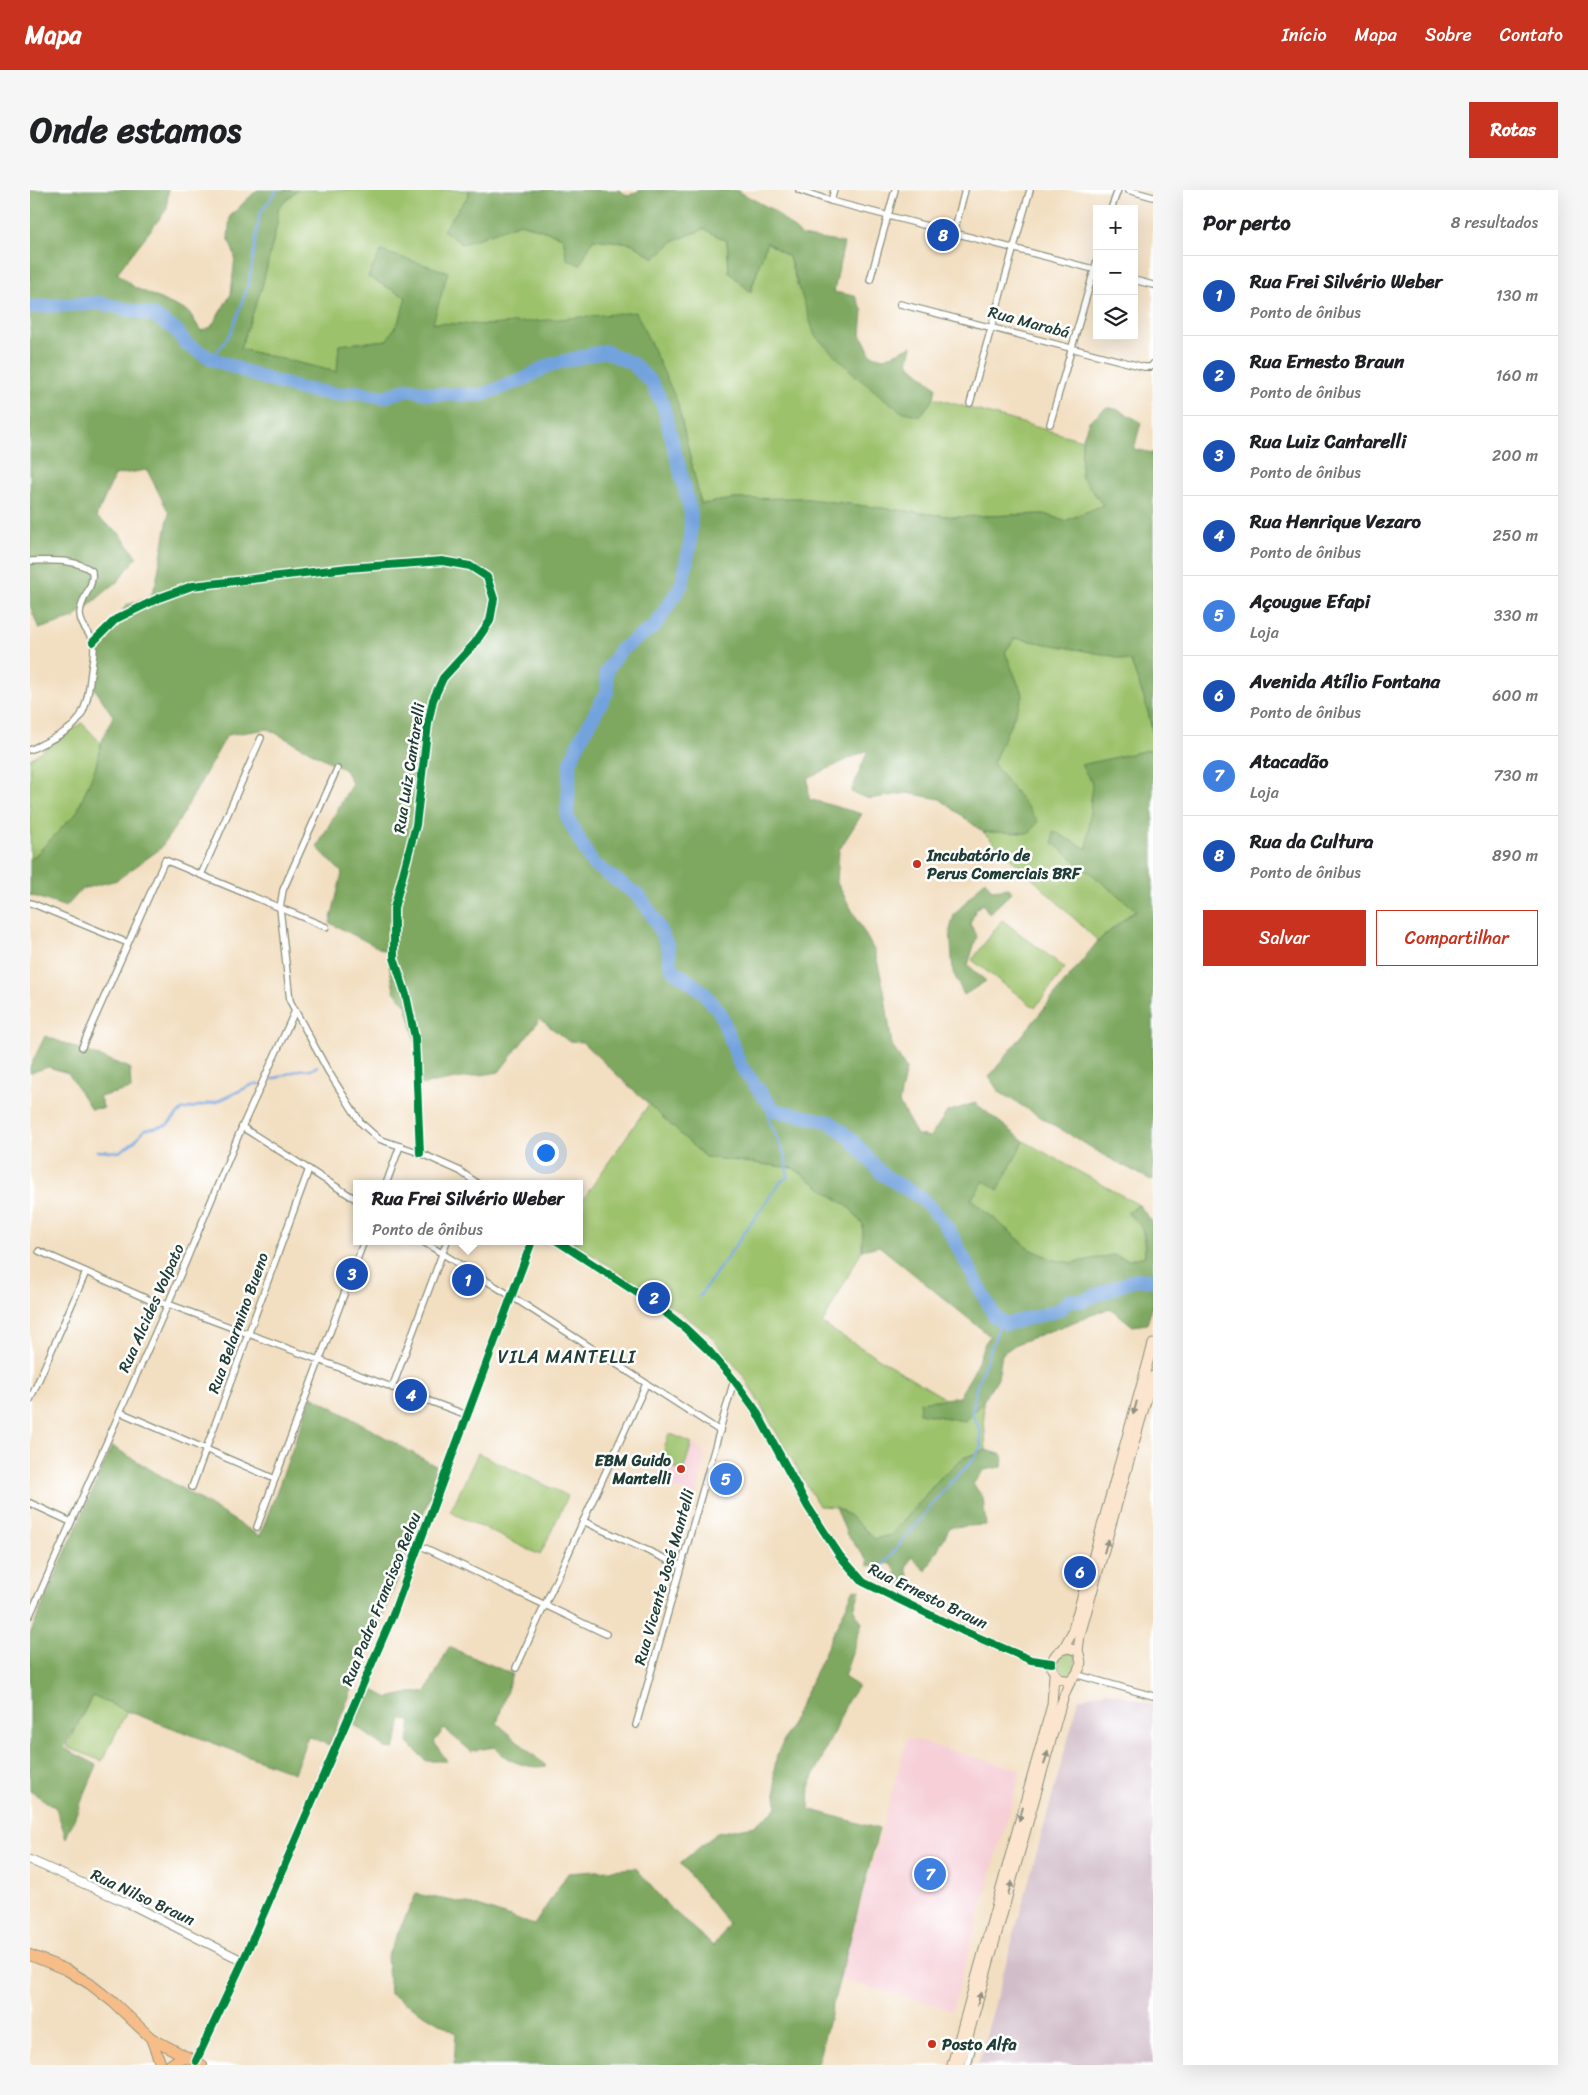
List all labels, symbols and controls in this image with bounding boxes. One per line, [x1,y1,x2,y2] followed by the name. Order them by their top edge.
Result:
[25,14,81,56] text: Mapa
[1282,19,1327,51] text: Início
[1355,19,1397,51] text: Mapa
[1425,19,1472,51] text: Sobre
[1500,19,1563,51] text: Contato
[30,99,241,161] text: Onde estamos
[1469,102,1558,158] button: Rotas
[1203,204,1291,242] text: Por perto
[1093,205,1138,340] map controls
[1093,205,1138,250] button: +
[1451,208,1538,237] text: 8 resultados
[927,216,959,254] pin: 8
[1093,250,1138,295] button: −
[1250,265,1442,298] text: Rua Frei Silvério Weber
[1216,281,1222,310] text: 1
[1496,281,1538,310] text: 130 m
[1093,295,1138,340] button: layers
[985,297,1073,347] street label: Rua Marabá
[1250,298,1361,327] text: Ponto de ônibus
[1250,345,1404,378] text: Rua Ernesto Braun
[1214,361,1224,390] text: 2
[1495,361,1538,390] text: 160 m
[1250,378,1361,407] text: Ponto de ônibus
[1250,425,1406,458] text: Rua Luiz Cantarelli
[1215,441,1223,470] text: 3
[1492,441,1538,470] text: 200 m
[1250,458,1361,487] text: Ponto de ônibus
[1250,505,1421,538] text: Rua Henrique Vezaro
[1214,521,1224,550] text: 4
[1492,521,1538,550] text: 250 m
[1250,538,1361,567] text: Ponto de ônibus
[1250,585,1370,618] text: Açougue Efapi
[1214,601,1224,630] text: 5
[1494,601,1538,630] text: 330 m
[1250,618,1279,647] text: Loja
[1250,665,1440,698] text: Avenida Atílio Fontana
[1214,681,1224,710] text: 6
[1492,681,1538,710] text: 600 m
[1250,698,1361,727] text: Ponto de ônibus
[384,700,434,835] street label: Rua Luiz Cantarelli
[1250,745,1328,778] text: Atacadão
[1214,761,1224,790] text: 7
[1494,761,1538,790] text: 730 m
[1250,778,1279,807] text: Loja
[1250,825,1373,858] text: Rua da Cultura
[926,841,1082,888] place label: Incubatório de Perus Comerciais BRF
[1214,841,1224,870] text: 8
[1492,841,1538,870] text: 890 m
[911,858,923,870] marker: Incubatório de Perus Comerciais BRF
[1250,858,1361,887] text: Ponto de ônibus
[1203,910,1366,966] button: Salvar
[1376,910,1538,966] button: Compartilhar
[533,1140,559,1166] your location
[353,1180,583,1245] popup
[372,1182,564,1215] text: Rua Frei Silvério Weber
[372,1215,483,1244] text: Ponto de ônibus
[110,1239,192,1377] street label: Rua Alcides Volpato
[199,1248,277,1398] street label: Rua Belarmino Bueno
[336,1255,368,1293] pin: 3
[452,1261,484,1299] pin: 1
[638,1279,670,1317] pin: 2
[498,1341,637,1373] district label: VILA MANTELLI
[395,1376,427,1414] pin: 4
[1131,1400,1139,1415] one-way arrow
[595,1446,672,1493] place label: EBM Guido Mantelli
[710,1460,742,1498] pin: 5
[675,1463,687,1475] marker: EBM Guido Mantelli
[625,1485,703,1668] street label: Rua Vicente José Mantelli
[333,1507,429,1690] street label: Rua Padre Francisco Relou
[1102,1538,1110,1553] one-way arrow
[1064,1553,1096,1591] pin: 6
[863,1554,993,1638] street label: Rua Ernesto Braun
[1042,1751,1050,1766] one-way arrow
[1017,1807,1025,1822] one-way arrow
[914,1855,946,1893] pin: 7
[86,1860,200,1934] street label: Rua Nilso Braun
[1006,1880,1014,1895] one-way arrow
[975,1992,983,2007] one-way arrow
[942,2030,1018,2059] place label: Posto Alfa
[926,2038,938,2050] marker: Posto Alfa

